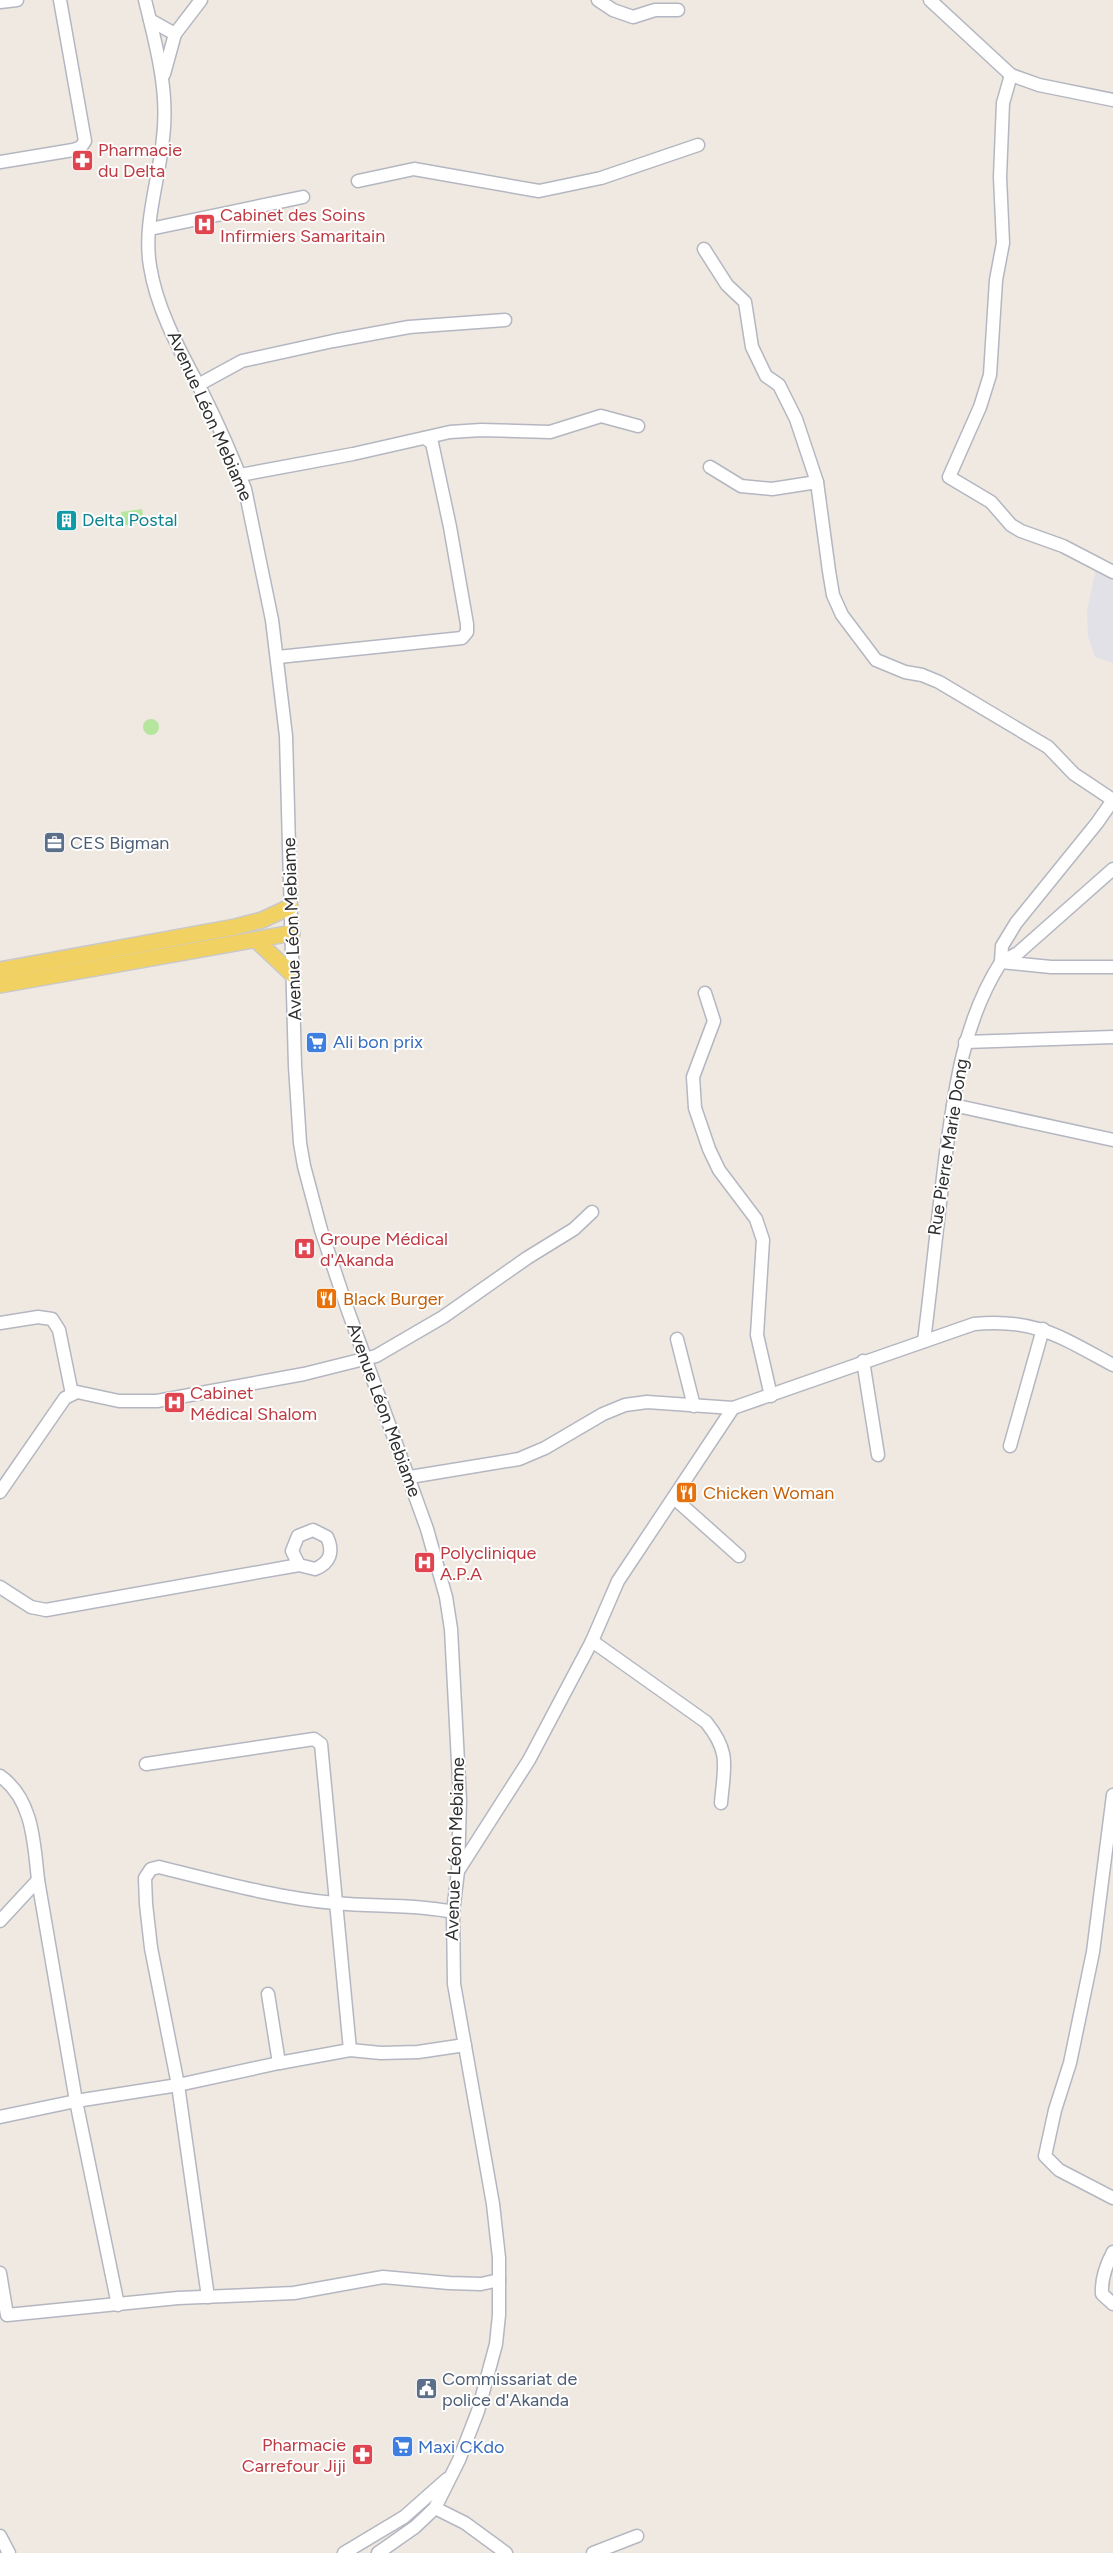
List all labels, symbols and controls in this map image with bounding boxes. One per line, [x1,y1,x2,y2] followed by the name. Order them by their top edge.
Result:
[98,139,182,182] place label: Pharmacie du Delta
[70,148,94,172] pharmacy icon: Pharmacie du Delta
[220,204,385,247] place label: Cabinet des Soins Infirmiers Samaritain
[192,213,216,237] hospital icon: Cabinet des Soins Infirmiers Samaritain
[163,328,257,504] street label: Avenue Léon Mebiame
[54,508,78,532] building icon: Delta Postal
[82,509,178,531] place label: Delta Postal
[42,831,66,855] office icon: CES Bigman
[70,832,169,854] place label: CES Bigman
[278,837,306,1021] street label: Avenue Léon Mebiame
[305,1030,329,1054] supermarket icon: Ali bon prix
[333,1031,423,1053] place label: Ali bon prix
[923,1057,973,1237] street label: Rue Pierre Marie Dong
[320,1228,448,1271] place label: Groupe Médical d'Akanda
[292,1237,316,1261] hospital icon: Groupe Médical d'Akanda
[315,1287,339,1311] restaurant icon: Black Burger
[343,1288,444,1310] place label: Black Burger
[342,1320,426,1500] street label: Avenue Léon Mebiame
[190,1382,317,1425] place label: Cabinet Médical Shalom
[162,1391,186,1415] hospital icon: Cabinet Médical Shalom
[675,1481,699,1505] restaurant icon: Chicken Woman
[703,1482,834,1504] place label: Chicken Woman
[440,1542,536,1585] place label: Polyclinique A.P.A
[412,1551,436,1575] hospital icon: Polyclinique A.P.A
[441,1757,469,1941] street label: Avenue Léon Mebiame
[442,2368,577,2411] place label: Commissariat de police d'Akanda
[414,2377,438,2401] public building icon: Commissariat de police d'Akanda
[242,2434,346,2477] place label: Pharmacie Carrefour Jiji
[390,2435,414,2459] supermarket icon: Maxi CKdo
[418,2436,504,2458] place label: Maxi CKdo
[350,2443,374,2467] pharmacy icon: Pharmacie Carrefour Jiji

